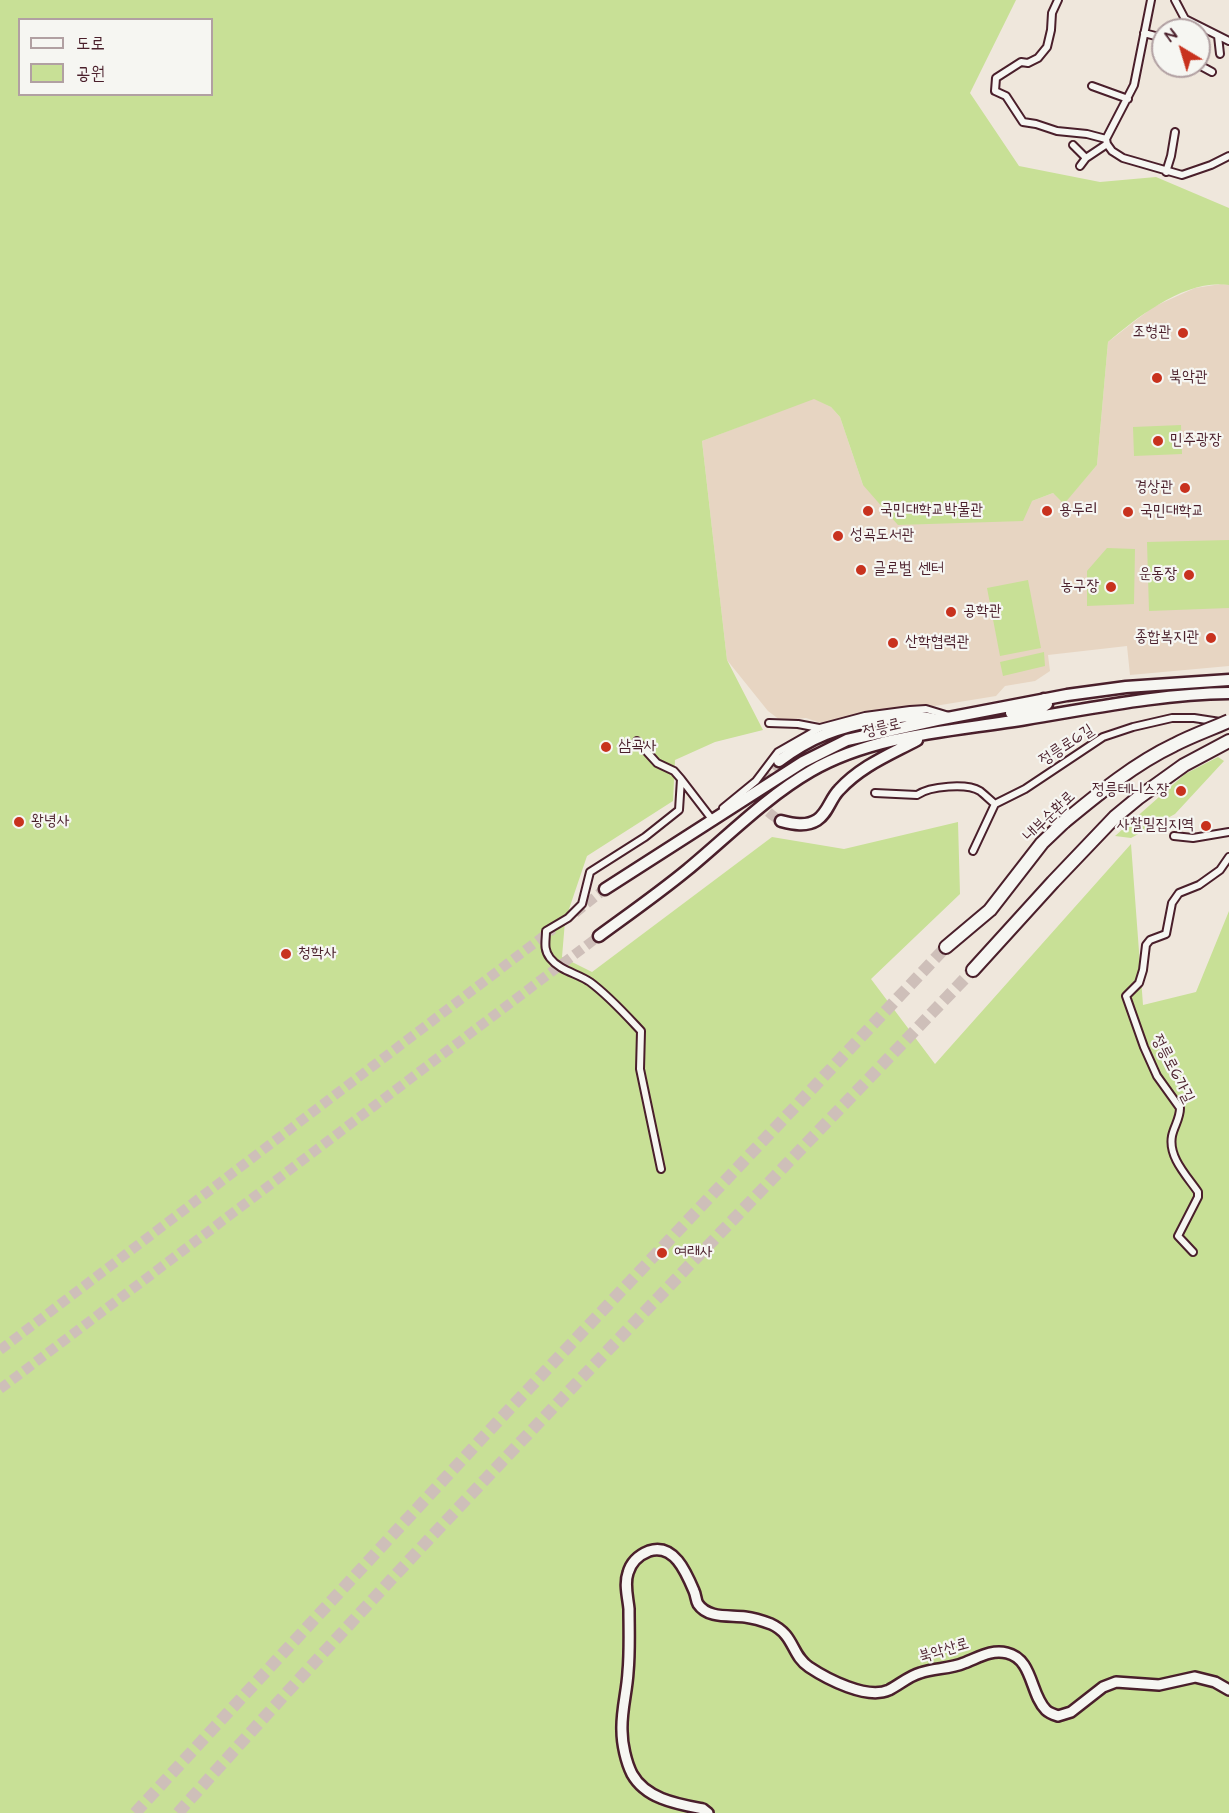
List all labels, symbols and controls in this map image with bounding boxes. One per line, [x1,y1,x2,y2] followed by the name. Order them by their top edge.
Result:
[18,18,213,96] legend
[1151,18,1211,78] north arrow
[1160,24,1182,47] text: N
[76,31,105,56] text: 도로
[76,61,105,86] text: 공원
[1132,323,1171,343] place label: 조형관
[1176,326,1190,340] marker: 조형관
[1169,368,1208,388] place label: 북악관
[1150,371,1164,385] marker: 북악관
[1170,431,1222,451] place label: 민주광장
[1151,434,1165,448] marker: 민주광장
[1134,478,1173,498] place label: 경상관
[1178,481,1192,495] marker: 경상관
[880,501,983,521] place label: 국민대학교박물관
[1059,501,1098,521] place label: 용두리
[1140,502,1204,522] place label: 국민대학교
[861,504,875,518] marker: 국민대학교박물관
[1040,504,1054,518] marker: 용두리
[1121,505,1135,519] marker: 국민대학교
[850,526,914,546] place label: 성곡도서관
[831,529,845,543] marker: 성곡도서관
[873,560,944,580] place label: 글로벌 센터
[854,563,868,577] marker: 글로벌 센터
[1138,565,1177,585] place label: 운동장
[1182,568,1196,582] marker: 운동장
[1060,577,1099,597] place label: 농구장
[1104,580,1118,594] marker: 농구장
[963,602,1002,622] place label: 공학관
[944,605,958,619] marker: 공학관
[1135,628,1199,648] place label: 종합복지관
[1204,631,1218,645] marker: 종합복지관
[905,633,969,653] place label: 산학협력관
[886,636,900,650] marker: 산학협력관
[861,715,903,743] street label: 정릉로
[1036,721,1098,771] street label: 정릉로6길
[618,737,657,757] place label: 삼곡사
[599,740,613,754] marker: 삼곡사
[1092,781,1169,801] place label: 정릉테니스장
[1174,784,1188,798] marker: 정릉테니스장
[1020,788,1080,846] street label: 내부순환로
[31,812,70,832] place label: 왕녕사
[12,815,26,829] marker: 왕녕사
[1117,816,1194,836] place label: 사찰밀집지역
[1199,819,1213,833] marker: 사찰밀집지역
[298,944,337,964] place label: 청학사
[279,947,293,961] marker: 청학사
[1147,1031,1197,1107] street label: 정릉로6가길
[674,1243,713,1263] place label: 여래사
[655,1246,669,1260] marker: 여래사
[917,1635,971,1667] street label: 북악산로

